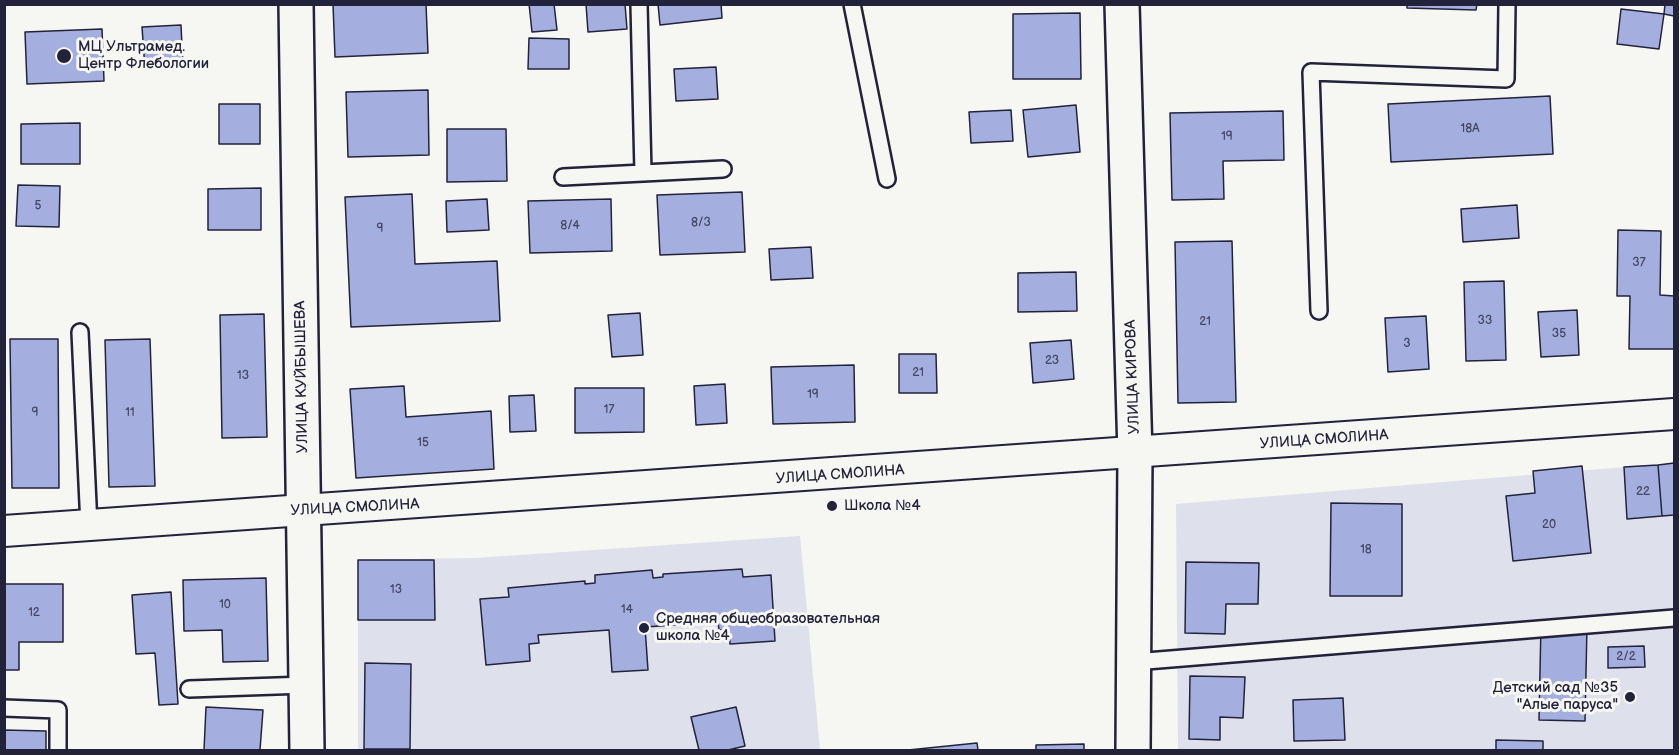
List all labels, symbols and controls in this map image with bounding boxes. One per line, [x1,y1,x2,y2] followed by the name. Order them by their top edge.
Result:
[78,38,209,73] place label: МЦ Ультрамед. Центр Флебологии
[55,47,73,65] marker: МЦ Ультрамед. Центр Флебологии
[1461,122,1479,136] house number: 18А
[1221,130,1233,144] house number: 19
[35,199,41,213] house number: 5
[691,216,711,230] house number: 8/3
[560,219,580,233] house number: 8/4
[377,222,383,236] house number: 9
[1632,256,1646,270] house number: 37
[292,301,312,453] street label: УЛИЦА КУЙБЫШЕВА
[1478,314,1492,328] house number: 33
[1199,315,1211,329] house number: 21
[1122,319,1144,435] street label: УЛИЦА КИРОВА
[1552,327,1566,341] house number: 35
[1403,337,1411,351] house number: 3
[1045,354,1059,368] house number: 23
[912,366,924,380] house number: 21
[237,369,249,383] house number: 13
[807,388,819,402] house number: 19
[604,403,614,417] house number: 17
[32,406,38,420] house number: 9
[125,406,135,420] house number: 11
[1259,427,1389,453] street label: УЛИЦА СМОЛИНА
[417,436,429,450] house number: 15
[775,462,905,488] street label: УЛИЦА СМОЛИНА
[1636,485,1650,499] house number: 22
[290,496,420,520] street label: УЛИЦА СМОЛИНА
[844,497,923,515] place label: Школа №4
[825,499,839,513] marker: Школа №4
[1542,518,1556,532] house number: 20
[1360,543,1372,557] house number: 18
[390,583,402,597] house number: 13
[219,598,231,612] house number: 10
[621,603,633,617] house number: 14
[28,606,40,620] house number: 12
[656,610,880,645] place label: Средняя общеобразовательная школа №4
[637,621,651,635] marker: Средняя общеобразовательная школа №4
[1616,650,1636,664] house number: 2/2
[1490,679,1618,714] place label: Детский сад №35 "Алые паруса"
[1623,690,1637,704] marker: Детский сад №35 "Алые паруса"

